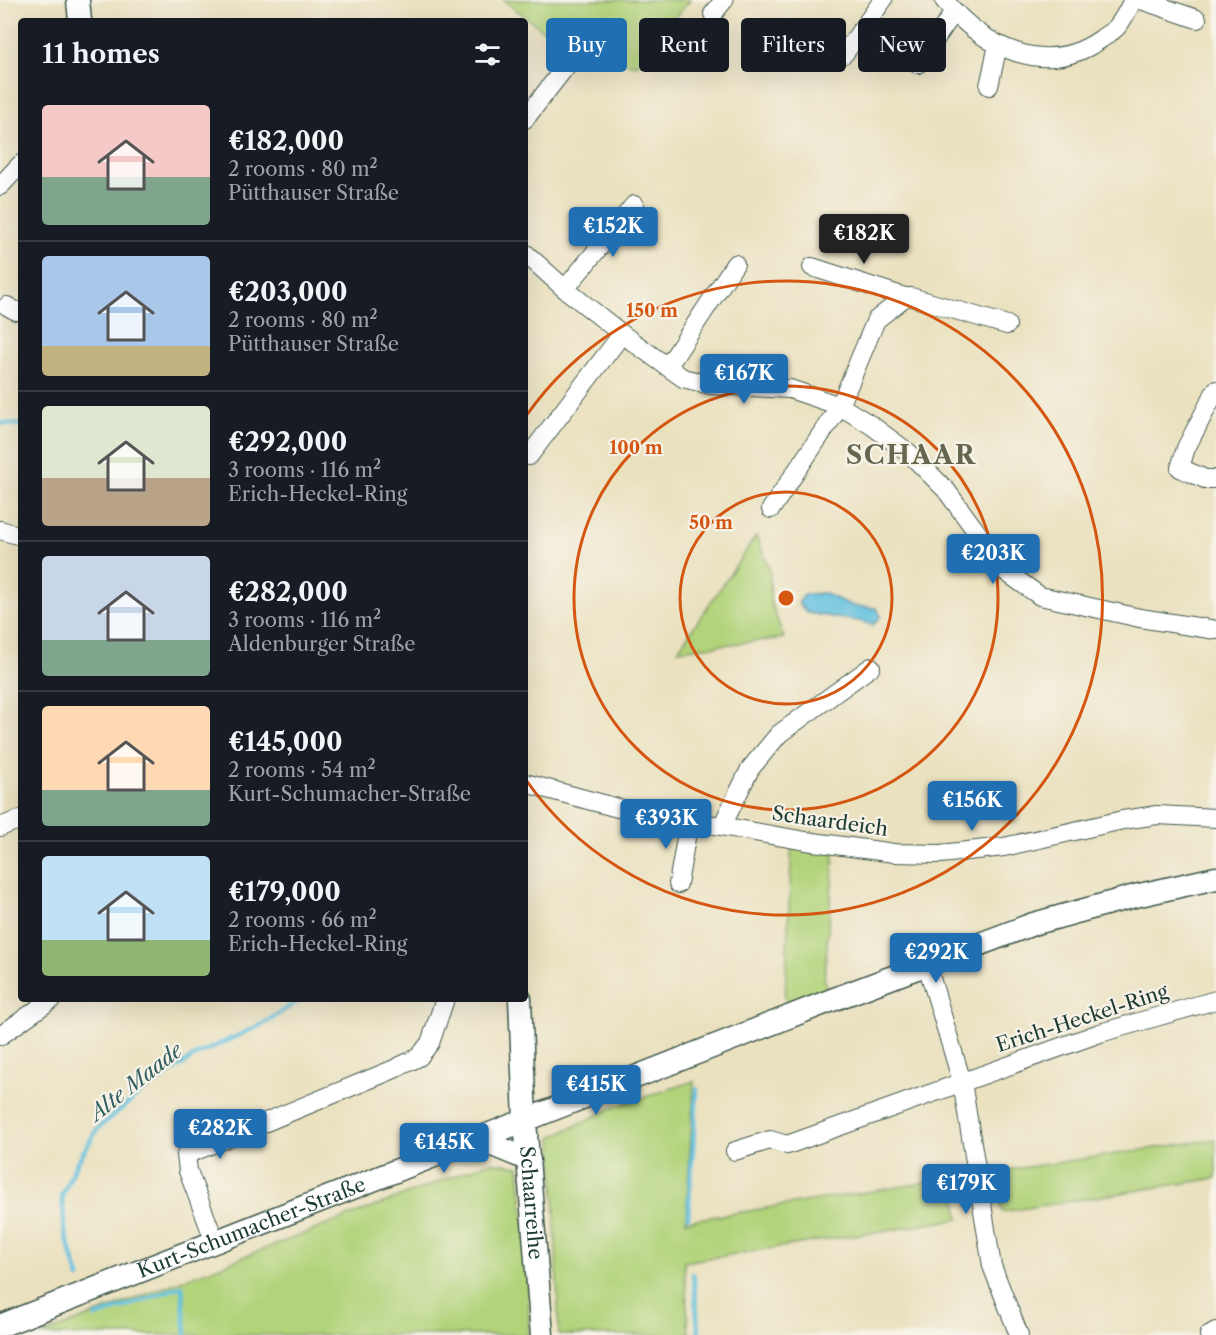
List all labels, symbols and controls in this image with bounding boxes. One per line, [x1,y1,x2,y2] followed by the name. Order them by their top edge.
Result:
[546,18,627,72] chip: Buy
[639,18,729,72] chip: Rent
[741,18,846,72] chip: Filters
[858,18,946,72] chip: New
[42,38,160,70] text: 11 homes
[471,38,504,71] icon: filters
[228,125,344,157] text: €182,000
[90,129,162,201] icon: home
[228,157,378,181] text: 2 rooms · 80 m²
[228,181,399,205] text: Pütthauser Straße
[571,207,655,258] pin: €152K
[583,214,643,238] text: €152K
[822,214,906,265] pin: €182K
[833,221,895,245] text: €182K
[228,276,348,308] text: €203,000
[90,280,162,352] icon: home
[626,300,678,322] text: 150 m
[228,308,378,332] text: 2 rooms · 80 m²
[228,332,399,356] text: Pütthauser Straße
[702,354,786,405] pin: €167K
[714,361,774,385] text: €167K
[228,426,347,458] text: €292,000
[90,430,162,502] icon: home
[609,437,663,459] text: 100 m
[846,439,976,471] district label: SCHAAR
[228,458,381,482] text: 3 rooms · 116 m²
[228,482,407,506] text: Erich-Heckel-Ring
[689,512,733,534] text: 50 m
[951,534,1035,585] pin: €203K
[961,541,1025,565] text: €203K
[228,576,348,608] text: €282,000
[90,580,162,652] icon: home
[776,588,796,608] centre of rings
[228,608,381,632] text: 3 rooms · 116 m²
[228,632,415,656] text: Aldenburger Straße
[228,726,343,758] text: €145,000
[90,730,162,802] icon: home
[228,758,376,782] text: 2 rooms · 54 m²
[930,781,1014,832] pin: €156K
[228,782,471,806] text: Kurt-Schumacher-Straße
[942,788,1002,812] text: €156K
[624,799,708,850] pin: €393K
[771,801,890,841] street label: Schaardeich
[634,806,698,830] text: €393K
[228,876,341,908] text: €179,000
[90,880,162,952] icon: home
[228,908,377,932] text: 2 rooms · 66 m²
[228,932,407,956] text: Erich-Heckel-Ring
[894,933,978,984] pin: €292K
[904,940,968,964] text: €292K
[993,979,1171,1057] street label: Erich-Heckel-Ring
[82,1037,188,1127] water label: Alte Maade
[554,1065,638,1116] pin: €415K
[566,1072,626,1096] text: €415K
[178,1109,262,1160] pin: €282K
[188,1116,252,1140] text: €282K
[402,1123,486,1174] pin: €145K
[414,1130,474,1154] text: €145K
[515,1145,548,1260] street label: Schaarreihe
[924,1164,1008,1215] pin: €179K
[936,1171,996,1195] text: €179K
[134,1172,369,1283] street label: Kurt-Schumacher-Straße

